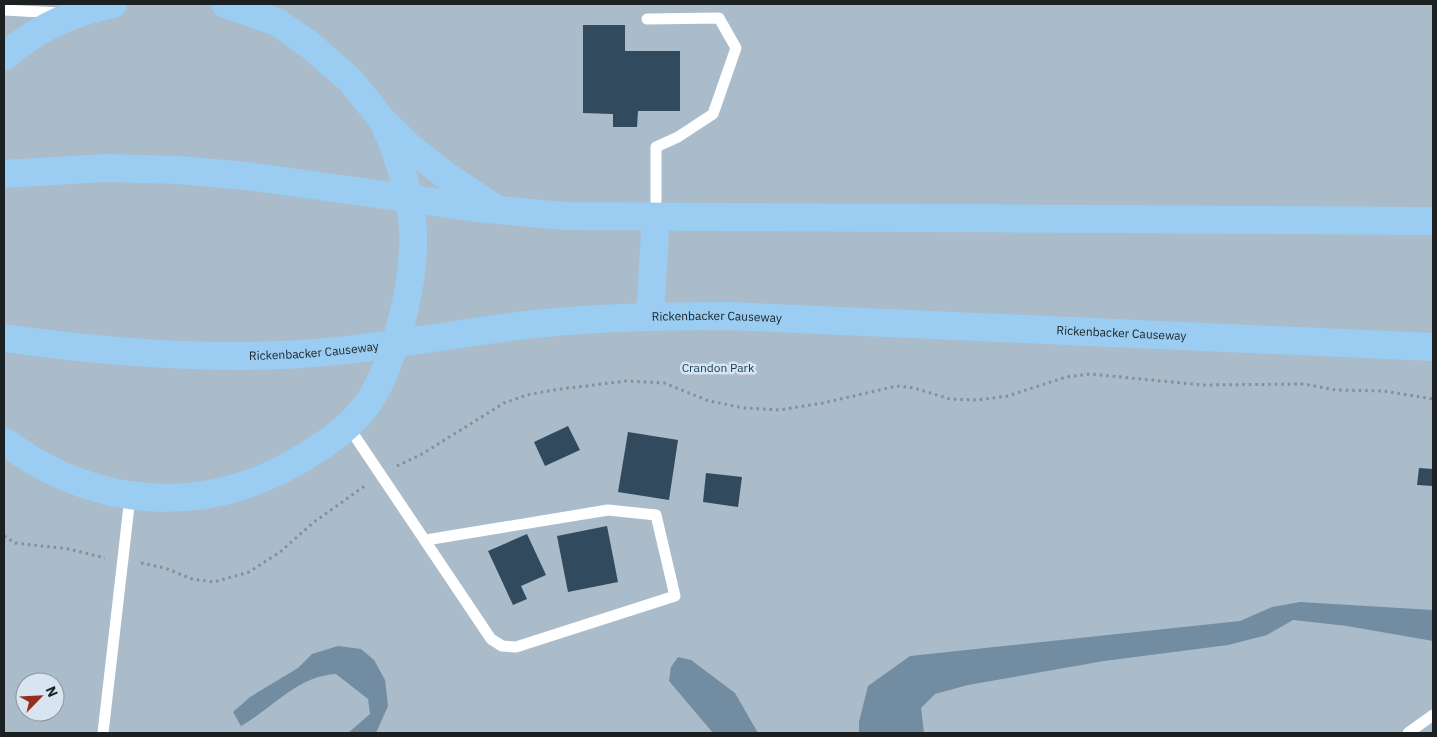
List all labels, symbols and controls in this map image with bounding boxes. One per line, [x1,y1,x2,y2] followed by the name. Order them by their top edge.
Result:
[652,308,782,325] street label: Rickenbacker Causeway
[1056,322,1187,343] street label: Rickenbacker Causeway
[249,338,380,363] street label: Rickenbacker Causeway
[682,360,755,375] park label: Crandon Park
[15,672,65,722] north arrow
[42,683,62,700] text: N

